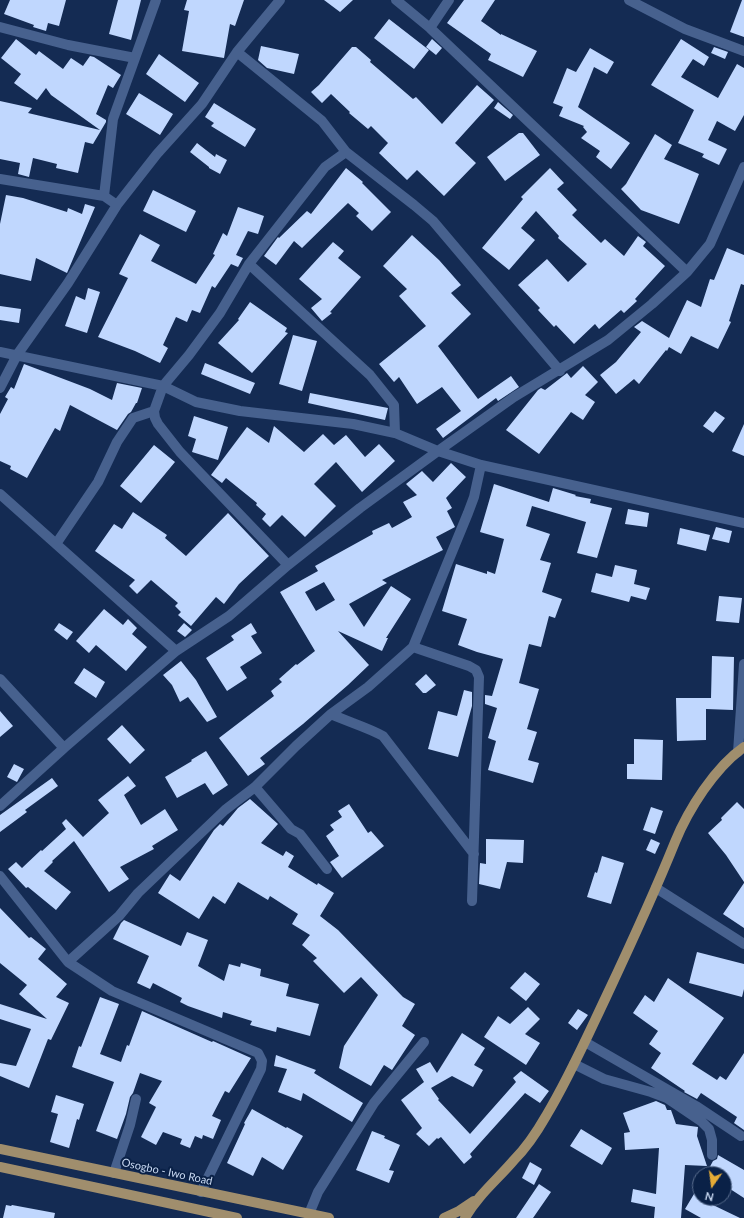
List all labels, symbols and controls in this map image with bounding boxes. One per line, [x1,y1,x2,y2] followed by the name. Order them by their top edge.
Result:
[120,1156,214,1188] street label: Osogbo - Iwo Road
[692,1166,732,1206] north arrow
[704,1190,715,1204] text: N

